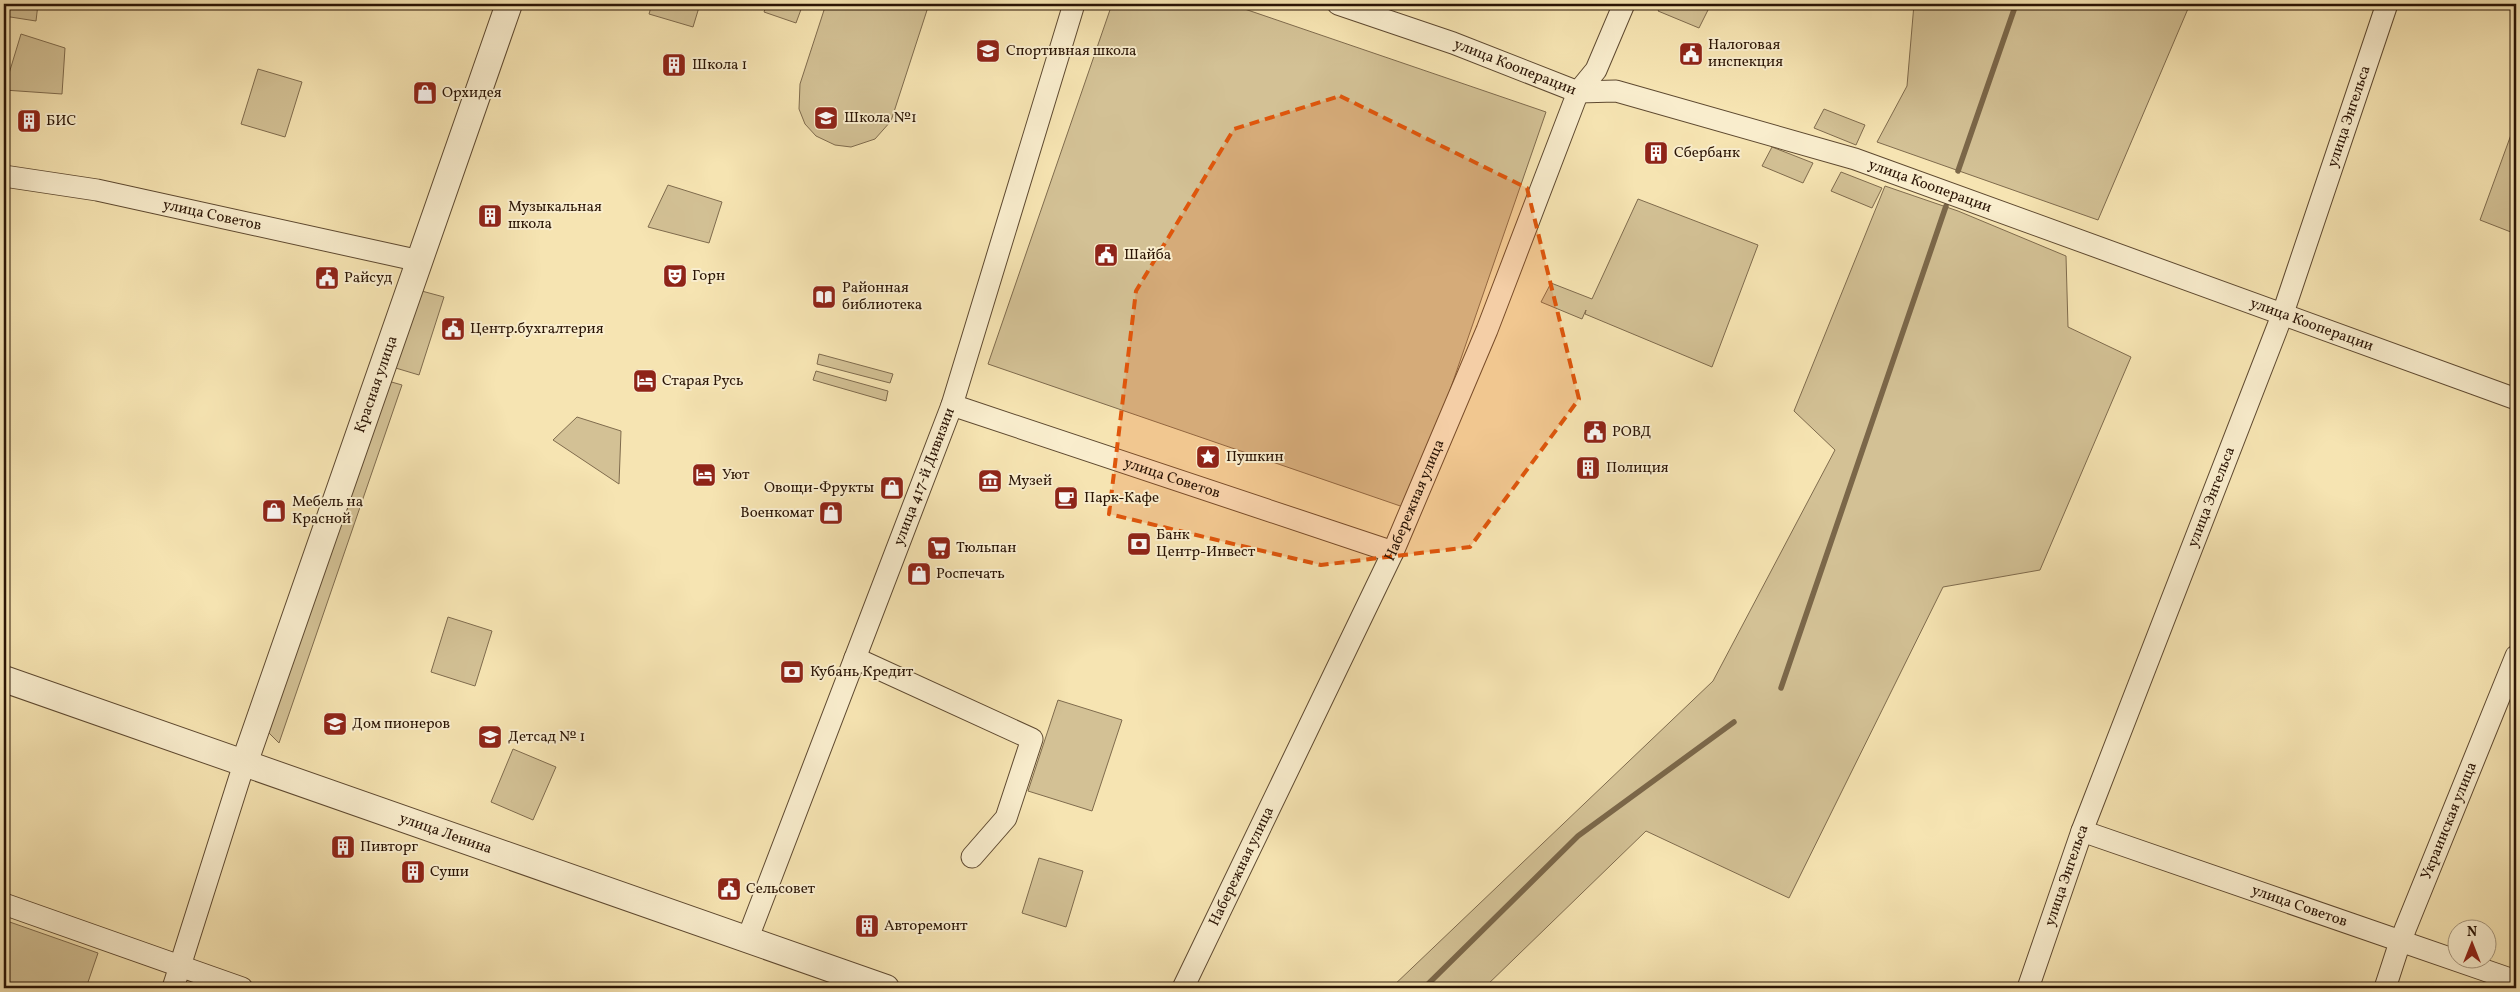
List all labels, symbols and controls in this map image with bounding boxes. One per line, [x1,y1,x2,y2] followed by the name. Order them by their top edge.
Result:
[1451,34,1579,101] street label: улица Кооперации
[1708,35,1783,73] place label: Налоговая инспекция
[975,38,1001,64] school or university icon: Спортивная школа
[1006,41,1137,62] place label: Спортивная школа
[1678,41,1704,67] public building icon: Налоговая инспекция
[661,52,687,78] building icon: Школа 1
[692,55,747,76] place label: Школа 1
[2322,63,2376,170] street label: улица Энгельса
[412,80,438,106] shop icon: Орхидея
[442,83,502,104] place label: Орхидея
[813,105,839,131] school or university icon: Школа №1
[16,108,42,134] building icon: БИС
[844,108,917,129] place label: Школа №1
[46,111,77,132] place label: БИС
[1643,140,1669,166] building icon: Сбербанк
[1674,143,1740,164] place label: Сбербанк
[1865,154,1995,218] street label: улица Кооперации
[161,194,263,236] street label: улица Советов
[508,197,602,235] place label: Музыкальная школа
[477,203,503,229] building icon: Музыкальная школа
[1093,242,1119,268] public building icon: Шайба
[1124,245,1171,266] place label: Шайба
[662,263,688,289] theatre icon: Горн
[314,265,340,291] public building icon: Райсуд
[692,266,725,287] place label: Горн
[344,268,393,289] place label: Райсуд
[842,278,922,316] place label: Районная библиотека
[811,284,837,310] library icon: Районная библиотека
[2247,293,2376,357] street label: улица Кооперации
[440,316,466,342] public building icon: Центр.бухгалтерия
[470,319,604,340] place label: Центр.бухгалтерия
[350,333,403,436] street label: Красная улица
[632,368,658,394] hotel icon: Старая Русь
[662,371,744,392] place label: Старая Русь
[888,405,960,549] street label: улица 417-й Дивизии
[1582,419,1608,445] public building icon: РОВД
[1612,422,1652,443] place label: РОВД
[1380,436,1450,565] street label: Набережная улица
[1195,444,1221,470] place icon: Пушкин
[2182,444,2241,551] street label: улица Энгельса
[1226,447,1284,468] place label: Пушкин
[1121,453,1223,504] street label: улица Советов
[1575,455,1601,481] building icon: Полиция
[1606,458,1669,479] place label: Полиция
[691,462,717,488] hotel icon: Уют
[722,465,750,486] place label: Уют
[977,468,1003,494] museum icon: Музей
[1008,471,1052,492] place label: Музей
[879,475,905,501] shop icon: Овощи-Фрукты
[764,478,874,499] place label: Овощи-Фрукты
[1053,485,1079,511] cafe icon: Парк-Кафе
[1084,488,1159,509] place label: Парк-Кафе
[292,492,363,530] place label: Мебель на Красной
[261,498,287,524] shop icon: Мебель на Красной
[818,500,844,526] shop icon: Военкомат
[740,503,814,524] place label: Военкомат
[1156,525,1256,563] place label: Банк Центр-Инвест
[1126,531,1152,557] bank icon: Банк Центр-Инвест
[926,535,952,561] supermarket icon: Тюльпан
[956,538,1016,559] place label: Тюльпан
[906,561,932,587] shop icon: Роспечать
[936,564,1005,585] place label: Роспечать
[779,659,805,685] bank icon: Кубань Кредит
[810,662,914,683] place label: Кубань Кредит
[322,711,348,737] school or university icon: Дом пионеров
[352,714,450,735] place label: Дом пионеров
[477,724,503,750] school or university icon: Детсад № 1
[508,727,585,748] place label: Детсад № 1
[2416,759,2482,883] street label: Украинская улица
[1204,803,1279,930] street label: Набережная улица
[396,808,495,860] street label: улица Ленина
[2039,821,2094,929] street label: улица Энгельса
[330,834,356,860] building icon: Пивторг
[360,837,418,858] place label: Пивторг
[400,859,426,885] building icon: Суши
[430,862,469,883] place label: Суши
[716,876,742,902] public building icon: Сельсовет
[746,879,816,900] place label: Сельсовет
[2249,880,2350,932] street label: улица Советов
[854,913,880,939] building icon: Авторемонт
[884,916,968,937] place label: Авторемонт
[2448,920,2498,970] north arrow
[2467,923,2477,942] text: N

